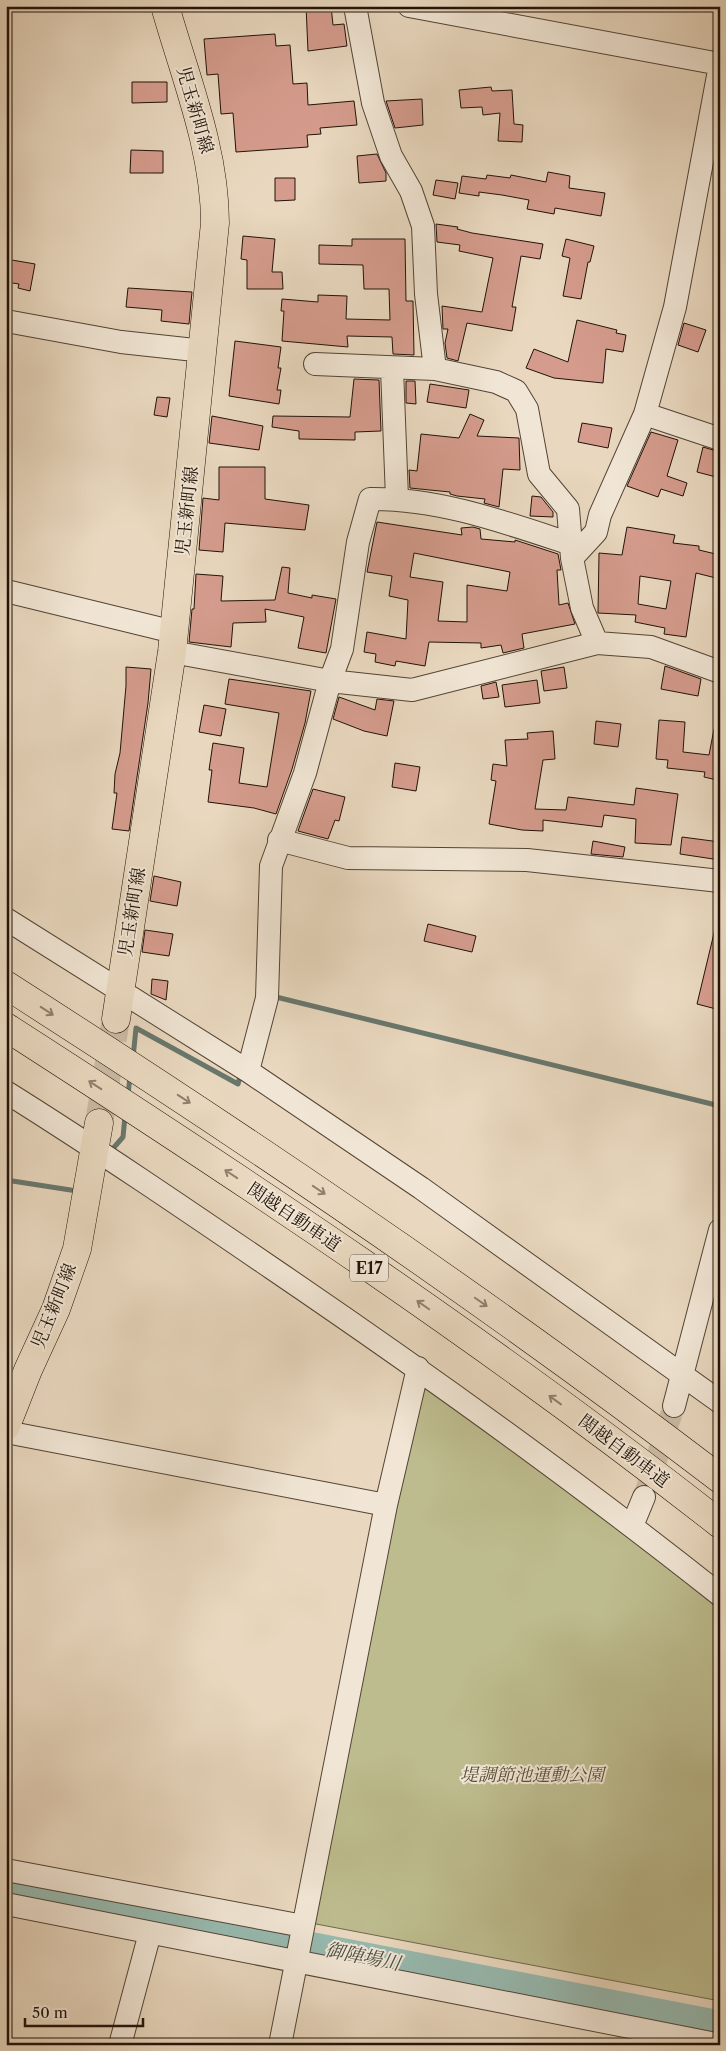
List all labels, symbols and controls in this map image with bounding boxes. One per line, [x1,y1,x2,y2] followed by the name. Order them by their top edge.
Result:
[172,64,218,156] street label: 児玉新町線
[171,465,203,557] street label: 児玉新町線
[114,866,150,958] street label: 児玉新町線
[40,1006,54,1016] one-way arrow
[88,1080,102,1090] one-way arrow
[176,1095,190,1105] one-way arrow
[224,1169,238,1179] one-way arrow
[243,1178,345,1256] street label: 関越自動車道
[311,1185,325,1195] one-way arrow
[350,1254,388,1282] road number: E17
[27,1260,81,1352] street label: 児玉新町線
[474,1297,488,1307] one-way arrow
[416,1300,430,1310] one-way arrow
[548,1395,562,1405] one-way arrow
[574,1410,674,1492] street label: 関越自動車道
[460,1764,607,1786] park label: 堤調節池運動公園
[323,1938,404,1975] water label: 御陣場川
[25,1996,142,2028] scale bar
[32,2003,68,2022] text: 50 m

